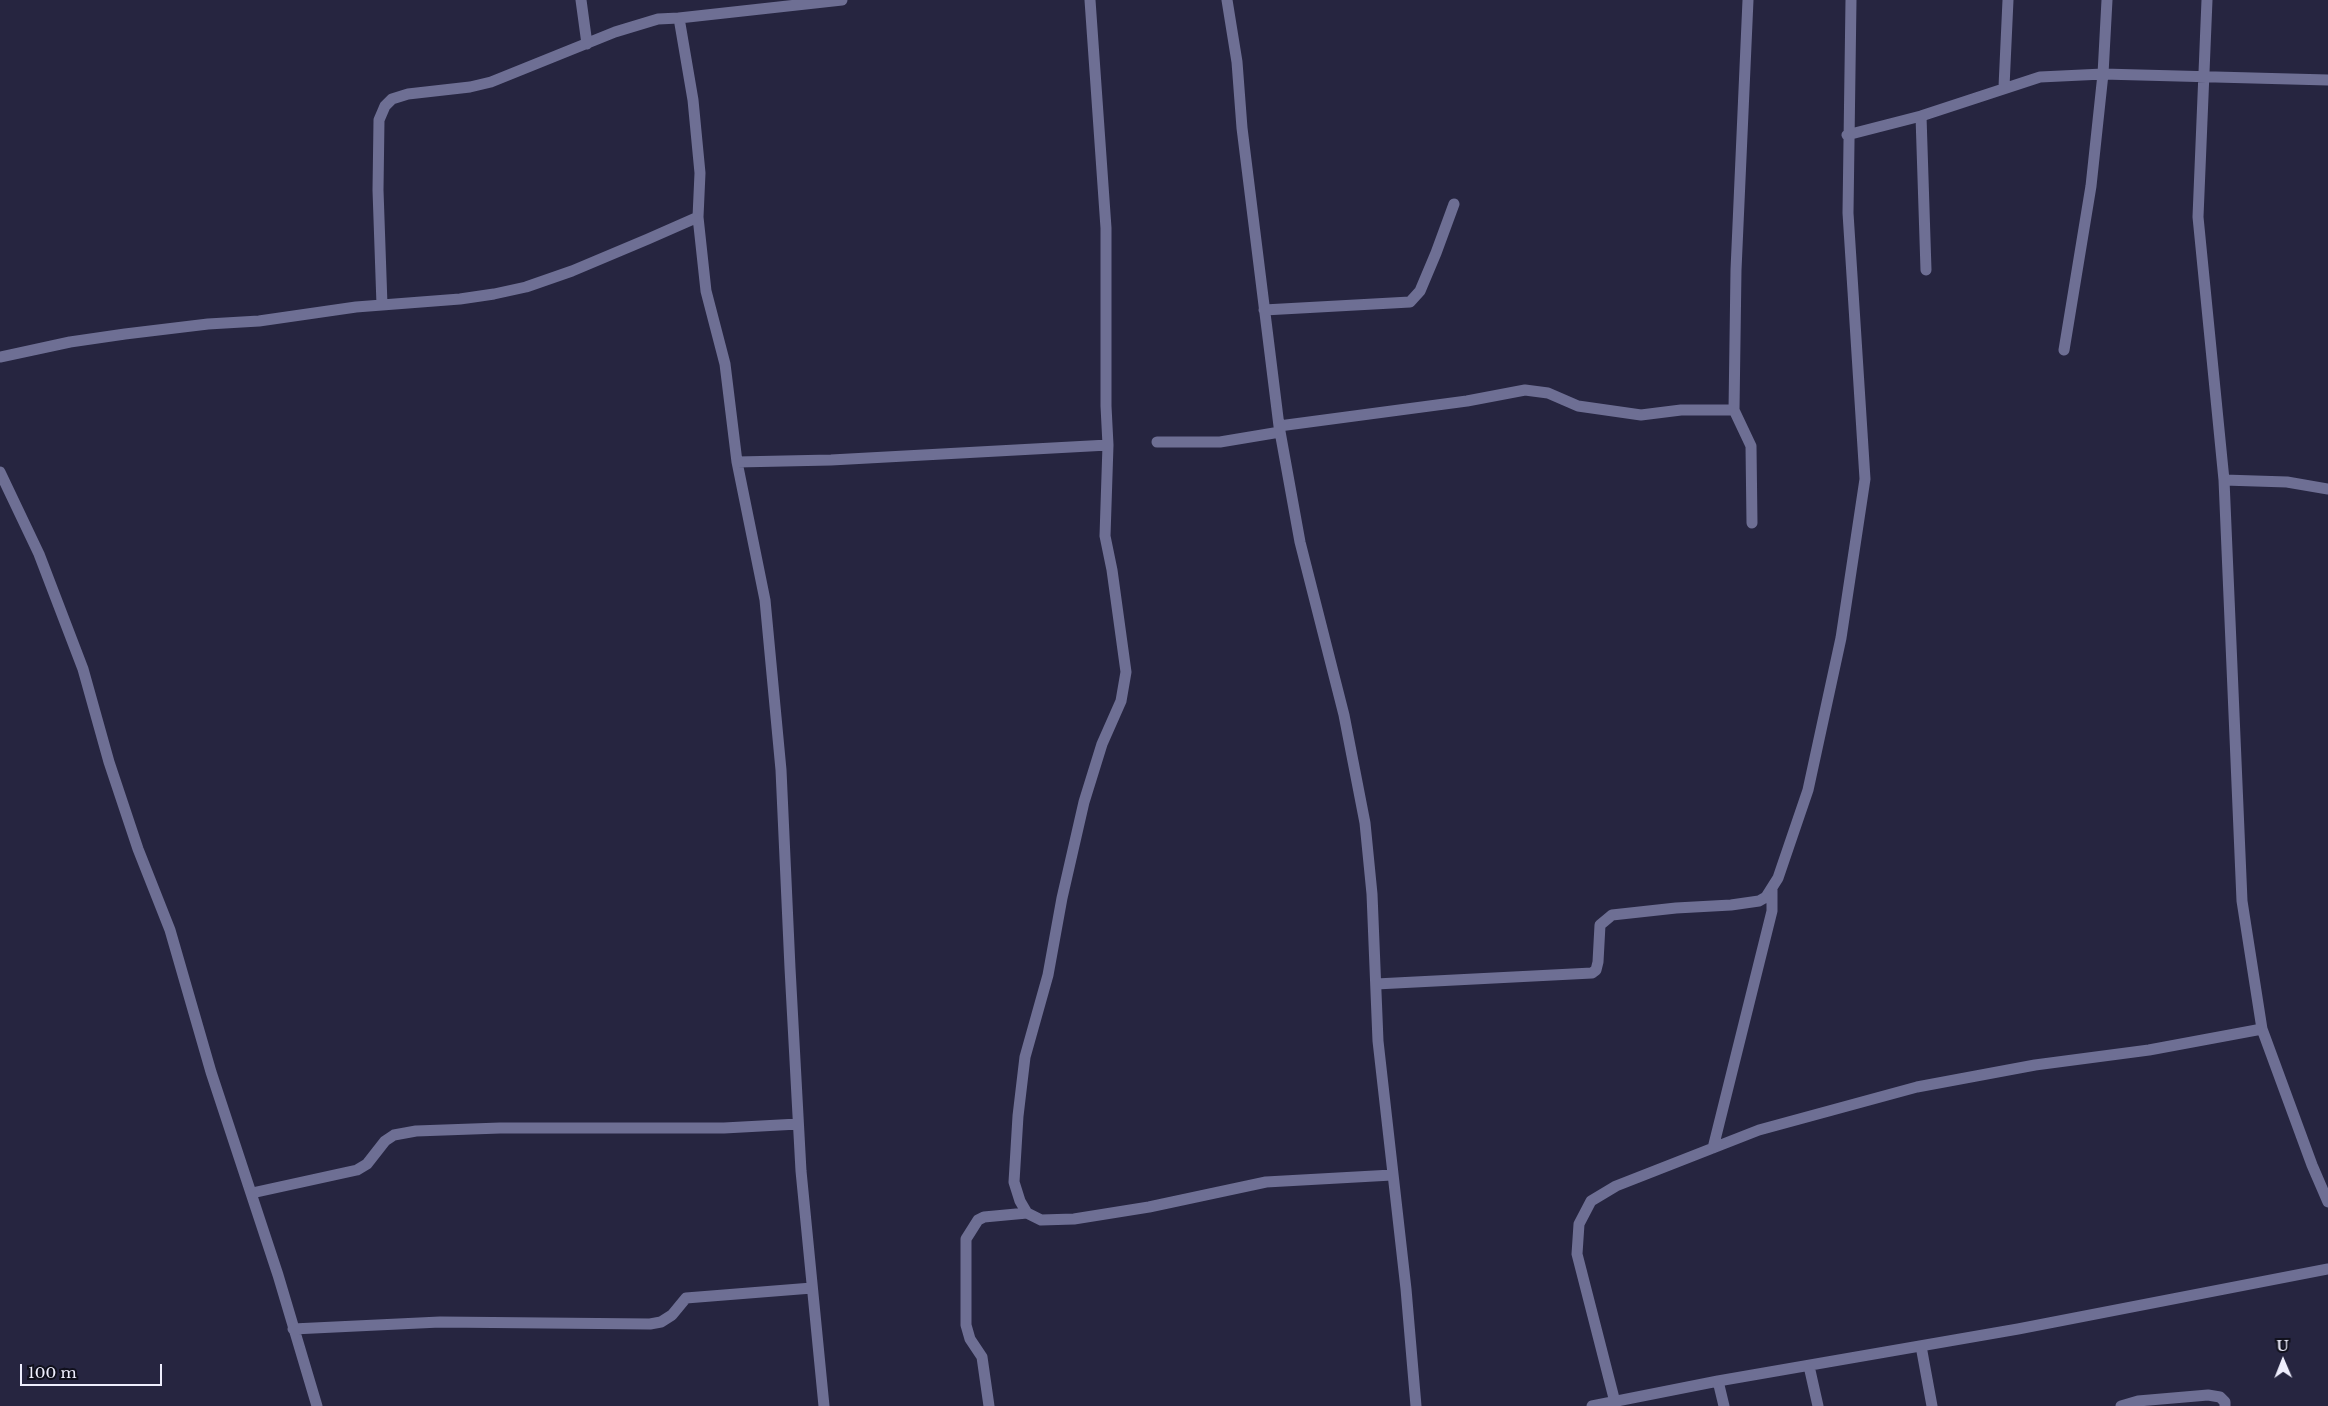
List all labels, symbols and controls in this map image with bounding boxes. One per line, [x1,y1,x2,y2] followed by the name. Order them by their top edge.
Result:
[2258,1336,2308,1386] north arrow
[2276,1337,2289,1355] text: U
[22,1354,165,1386] scale bar
[28,1363,77,1382] text: 100 m

